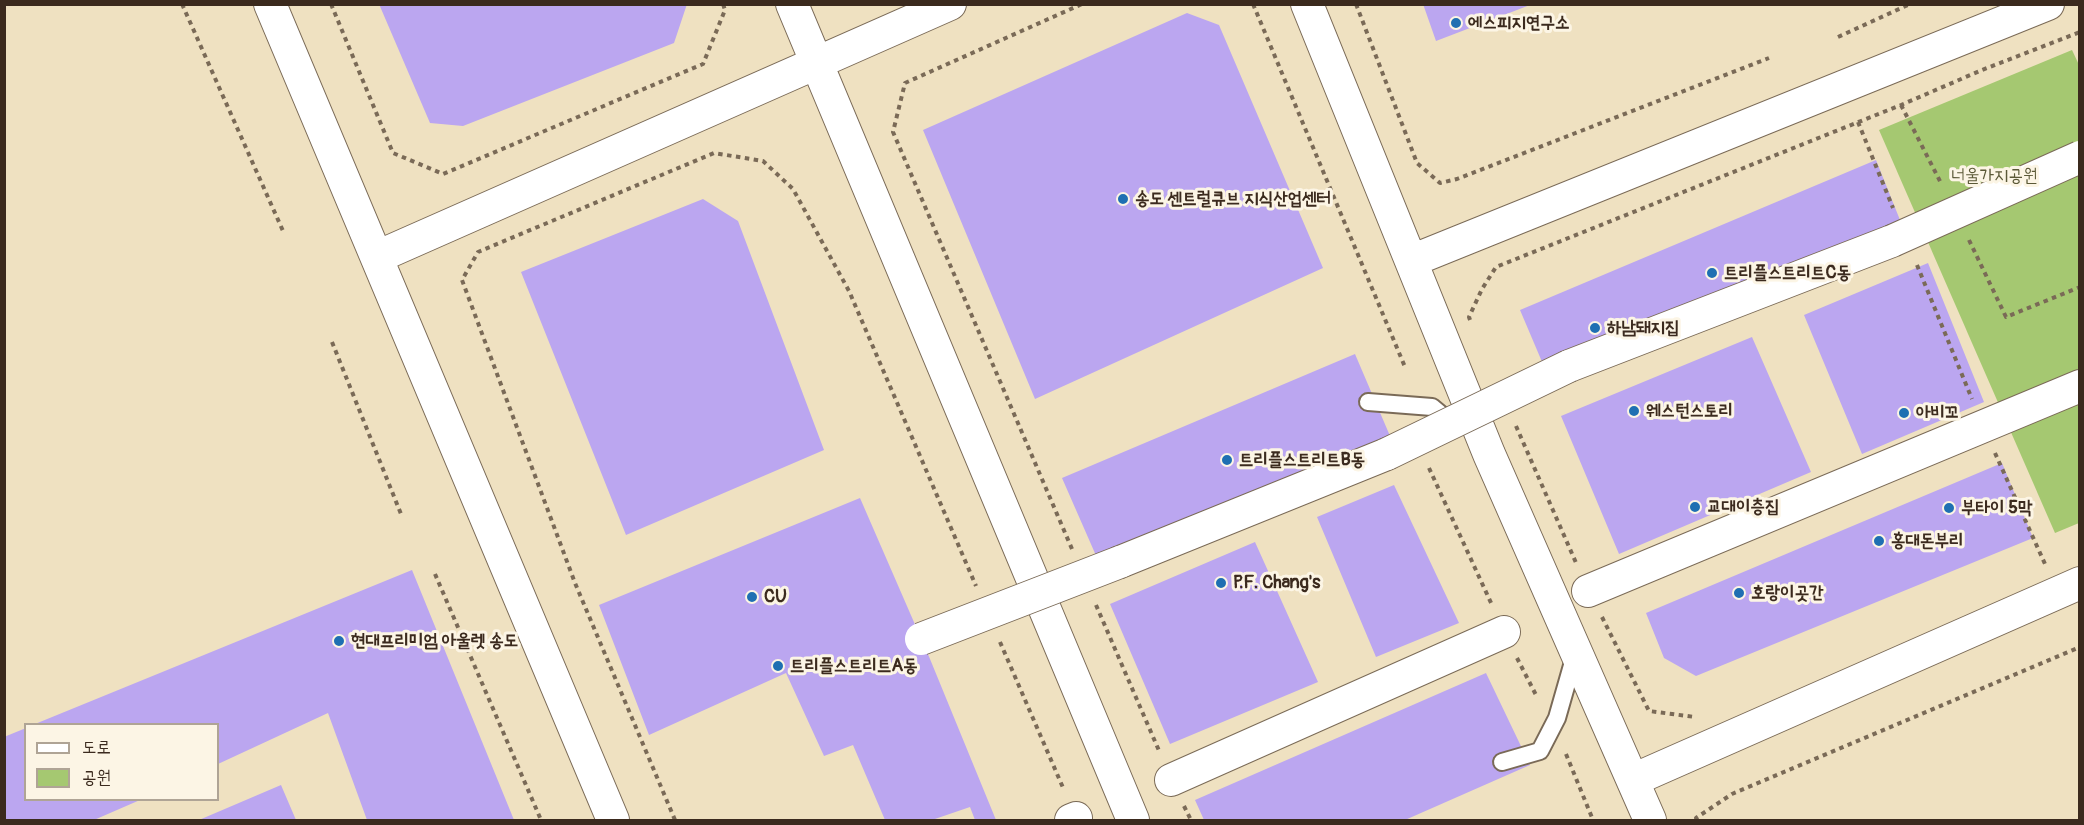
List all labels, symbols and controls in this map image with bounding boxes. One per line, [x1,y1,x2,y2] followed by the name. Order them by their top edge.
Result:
[1468,12,1569,34] place label: 에스피지연구소
[1449,16,1463,30] marker: 에스피지연구소
[1951,165,2037,187] park label: 너울가지공원
[1135,188,1331,210] place label: 송도 센트럴큐브 지식산업센터
[1116,192,1130,206] marker: 송도 센트럴큐브 지식산업센터
[1724,262,1851,284] place label: 트리플스트리트C동
[1705,266,1719,280] marker: 트리플스트리트C동
[1607,317,1679,339] place label: 하남돼지집
[1588,321,1602,335] marker: 하남돼지집
[1646,400,1733,422] place label: 웨스턴스토리
[1916,402,1959,424] place label: 아비꼬
[1627,404,1641,418] marker: 웨스턴스토리
[1897,406,1911,420] marker: 아비꼬
[1239,449,1365,471] place label: 트리플스트리트B동
[1220,453,1234,467] marker: 트리플스트리트B동
[1707,496,1779,518] place label: 교대이층집
[1961,497,2033,519] place label: 부타이 5막
[1688,500,1702,514] marker: 교대이층집
[1942,501,1956,515] marker: 부타이 5막
[1891,530,1963,552] place label: 홍대돈부리
[1872,534,1886,548] marker: 홍대돈부리
[1233,572,1320,594] place label: P.F. Chang's
[1214,576,1228,590] marker: P.F. Chang's
[1751,582,1823,604] place label: 호랑이곳간
[764,586,787,608] place label: CU
[1732,586,1746,600] marker: 호랑이곳간
[745,590,759,604] marker: CU
[351,630,518,652] place label: 현대프리미엄 아울렛 송도
[332,634,346,648] marker: 현대프리미엄 아울렛 송도
[790,655,918,677] place label: 트리플스트리트A동
[771,659,785,673] marker: 트리플스트리트A동
[24,723,219,801] legend
[82,736,111,759] text: 도로
[82,766,111,789] text: 공원

